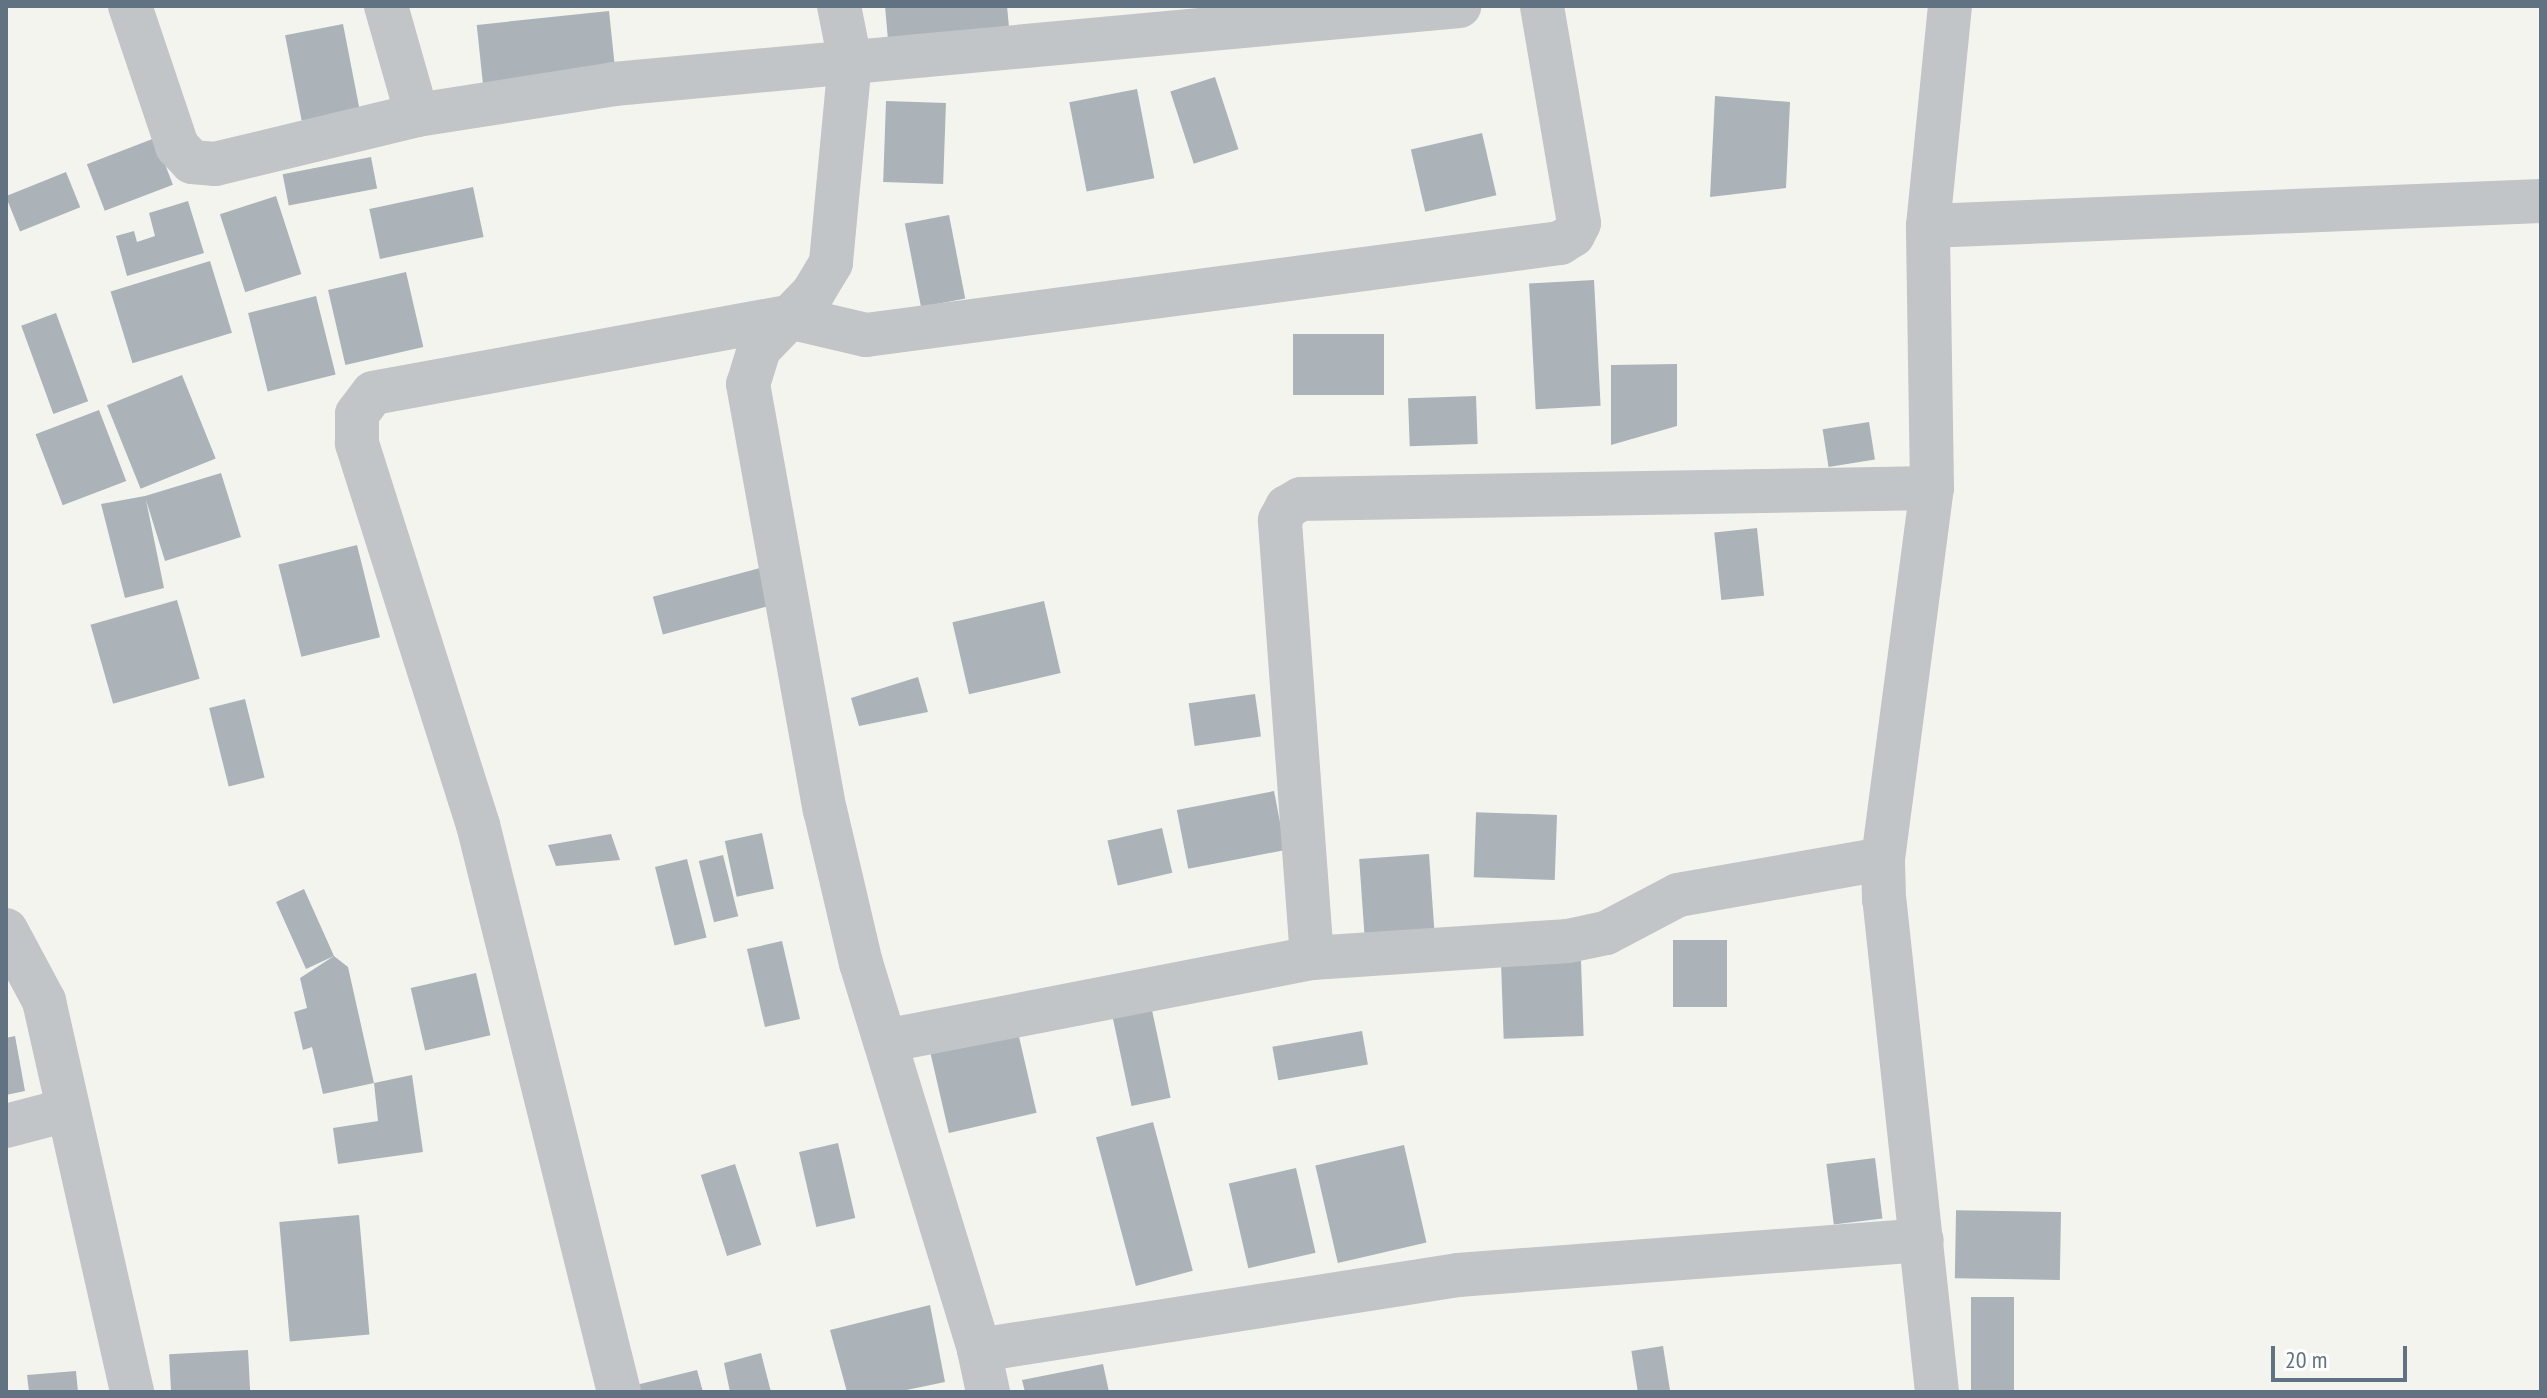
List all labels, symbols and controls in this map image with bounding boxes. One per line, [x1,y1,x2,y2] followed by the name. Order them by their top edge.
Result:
[2275,1330,2411,1380] scale bar
[2285,1344,2327,1375] text: 20 m

